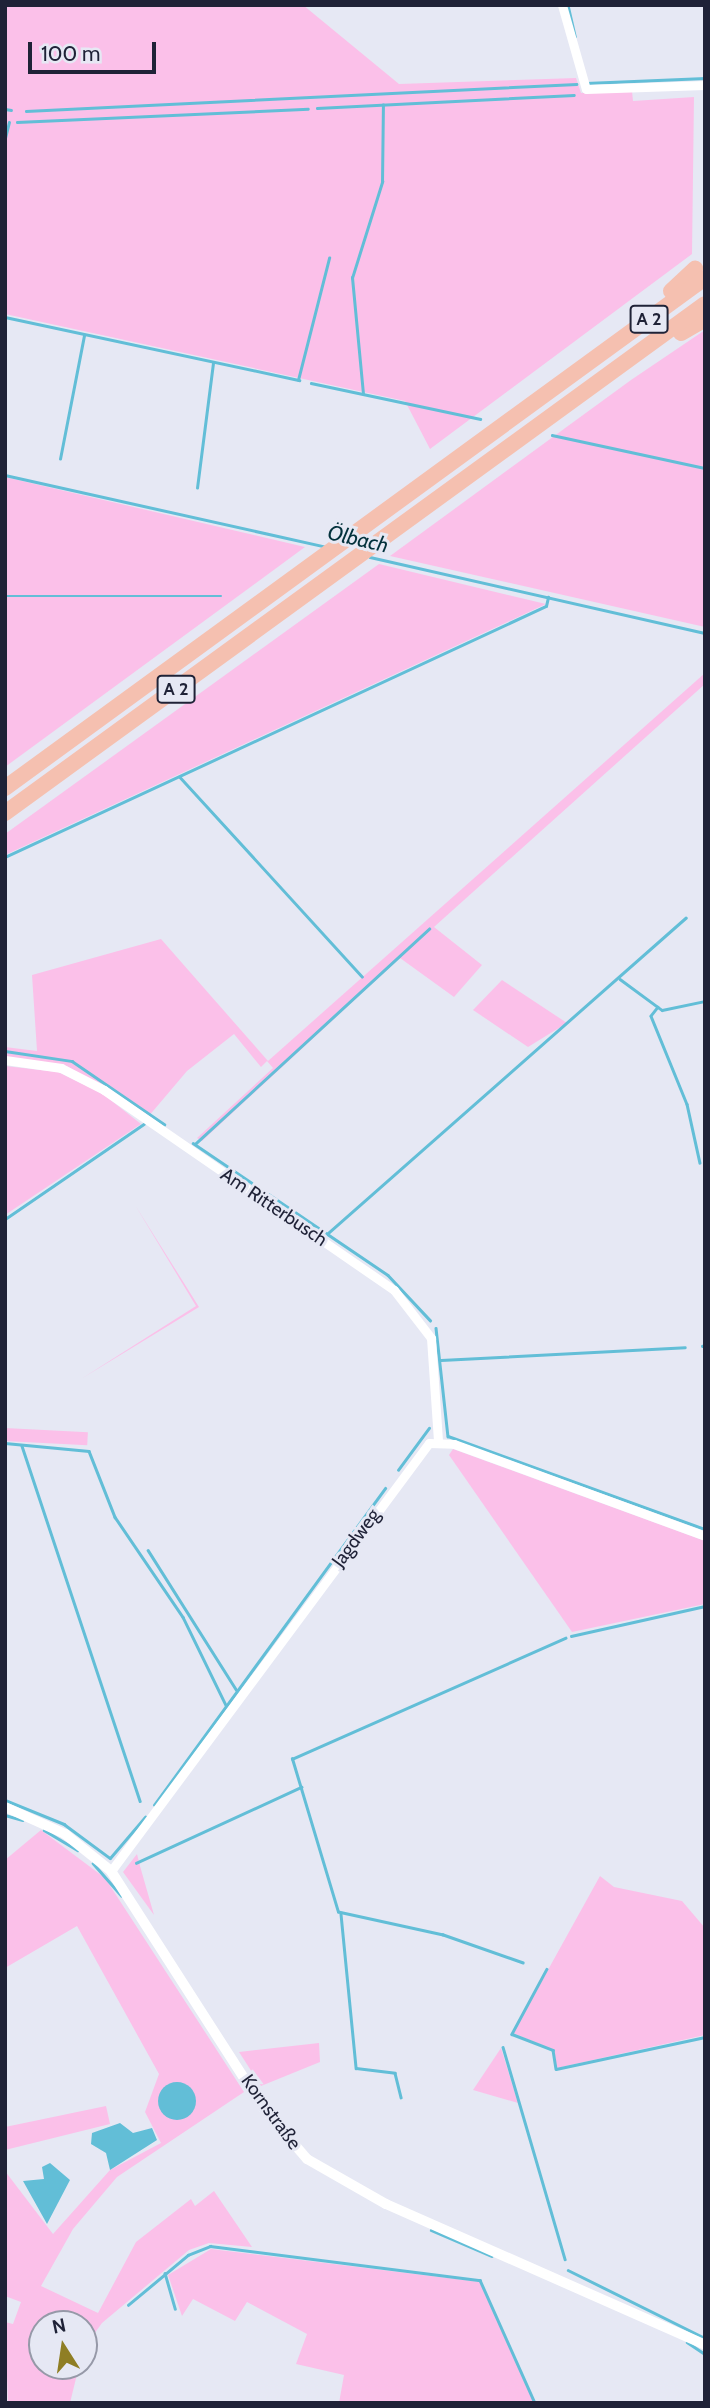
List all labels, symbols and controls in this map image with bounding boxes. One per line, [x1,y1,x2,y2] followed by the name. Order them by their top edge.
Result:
[32,28,159,72] scale bar
[41,41,100,66] text: 100 m
[628,304,670,334] road number: A 2
[325,520,391,558] water label: Ölbach
[155,674,197,704] road number: A 2
[216,1163,332,1251] street label: Am Ritterbusch
[327,1504,385,1572] street label: Jagdweg
[236,2070,306,2154] street label: Kornstraße
[28,2310,98,2380] north arrow
[50,2313,68,2339] text: N

